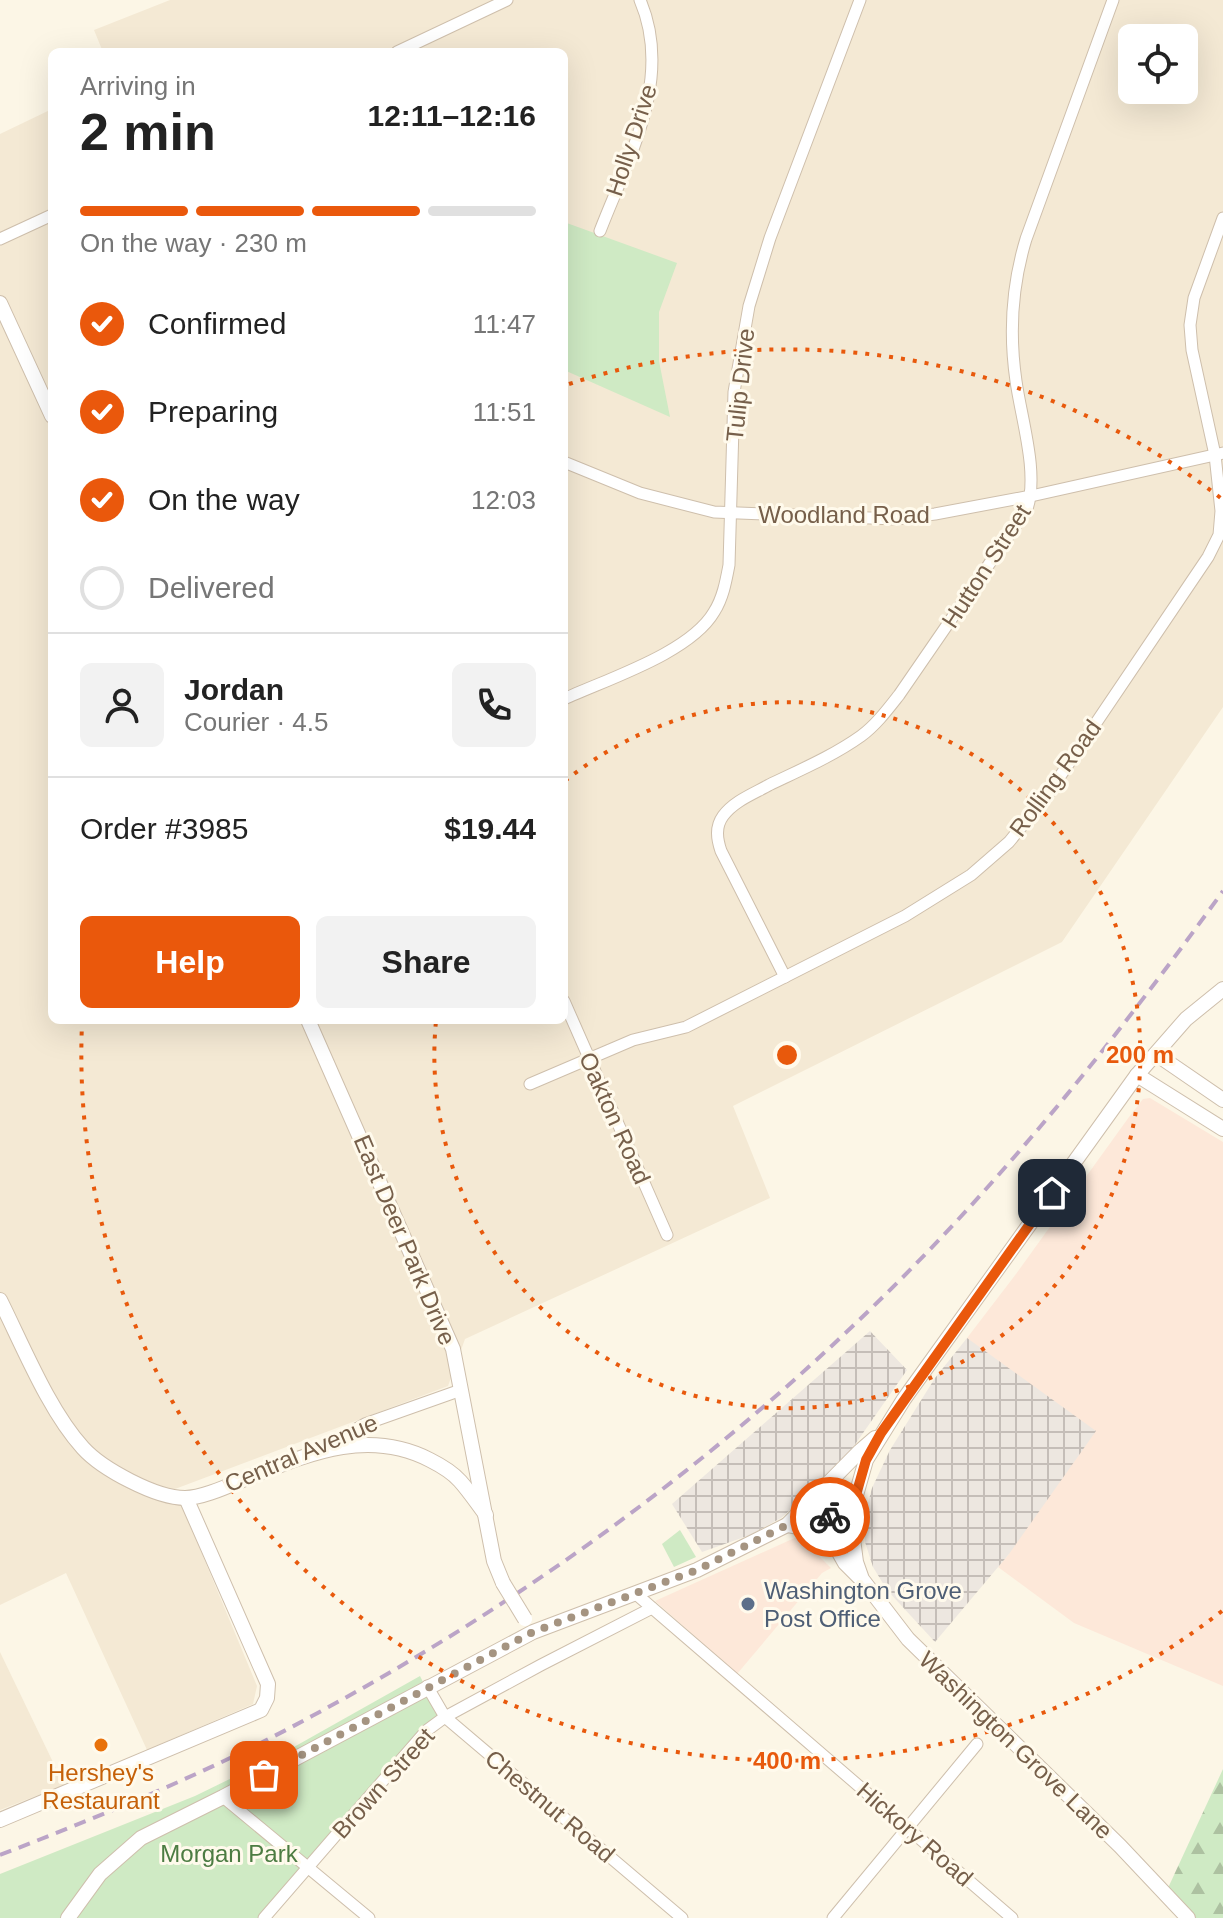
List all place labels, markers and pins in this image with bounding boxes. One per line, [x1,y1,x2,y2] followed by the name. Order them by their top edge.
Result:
[773,1041,801,1069] centre of rings
[1018,1159,1086,1227] pin
[764,1577,962,1632] place label: Washington Grove Post Office
[739,1595,757,1613] marker: Washington Grove Post Office
[92,1736,110,1754] marker: Hershey's Restaurant
[230,1741,298,1809] pin
[42,1759,160,1814] place label: Hershey's Restaurant

